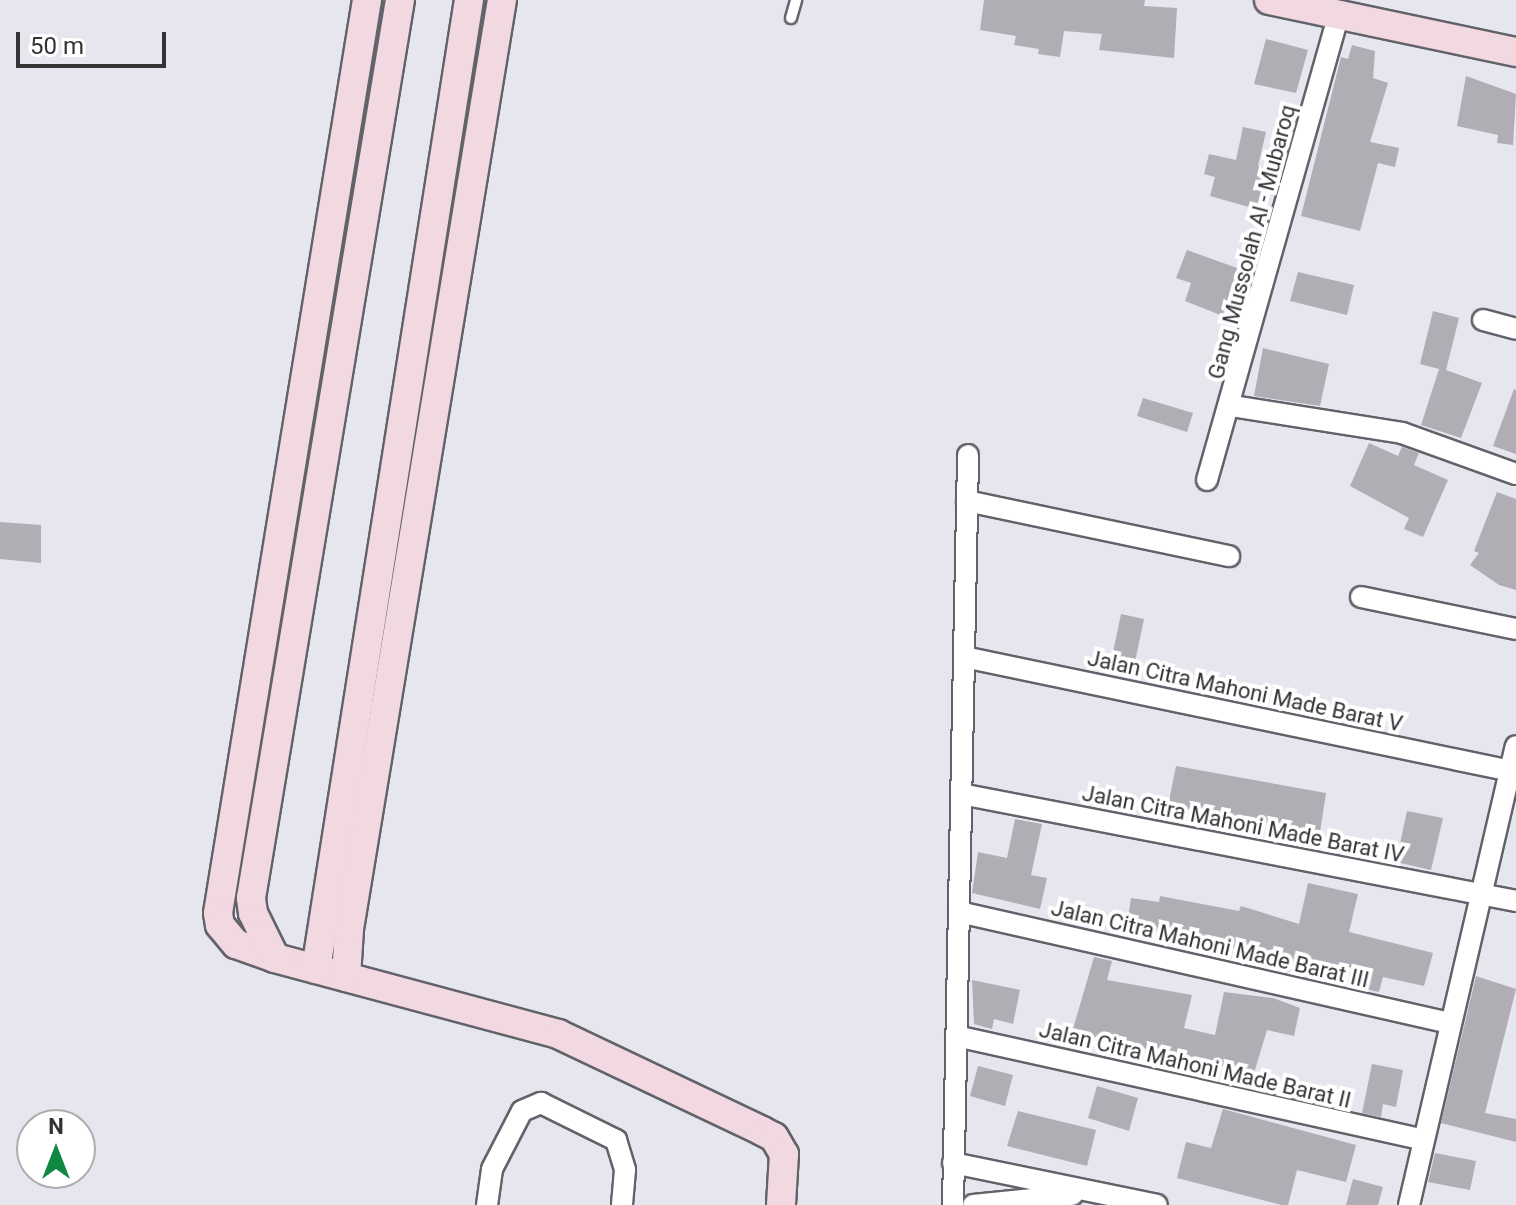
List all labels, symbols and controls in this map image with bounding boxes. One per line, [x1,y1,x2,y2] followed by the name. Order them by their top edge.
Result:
[20,16,170,66] scale bar
[30,32,84,60] text: 50 m
[1203,102,1301,382] street label: Gang Mussolah Al - Mubaroq
[1085,645,1405,737] street label: Jalan Citra Mahoni Made Barat V
[1080,780,1406,868] street label: Jalan Citra Mahoni Made Barat IV
[1049,895,1371,993] street label: Jalan Citra Mahoni Made Barat III
[1037,1016,1353,1114] street label: Jalan Citra Mahoni Made Barat II
[16,1109,96,1189] north arrow
[48,1114,64,1139] text: N

